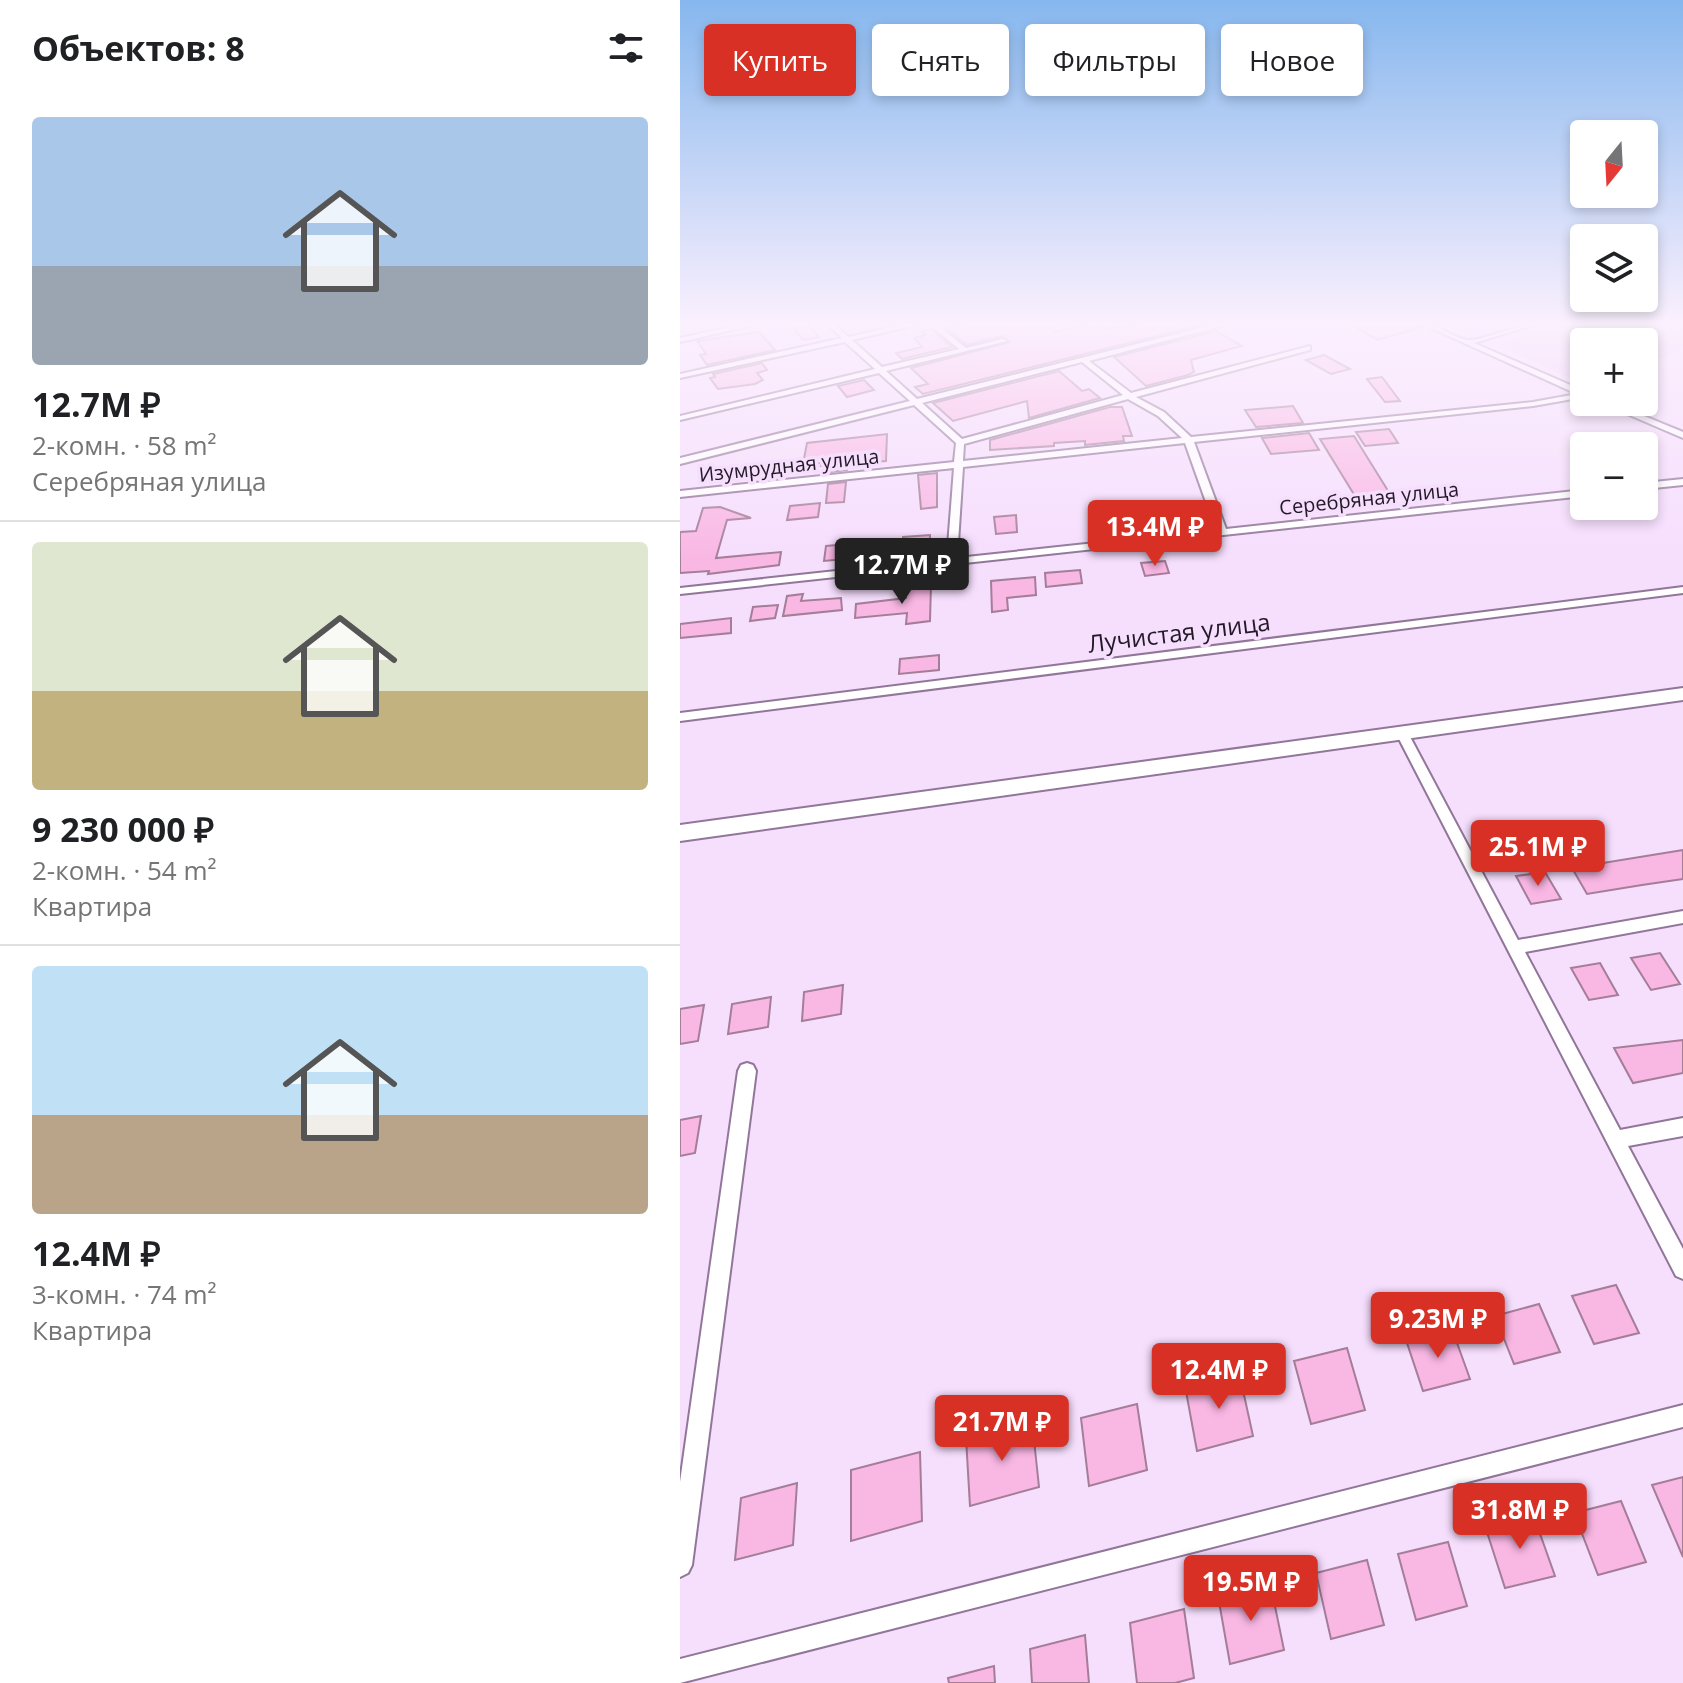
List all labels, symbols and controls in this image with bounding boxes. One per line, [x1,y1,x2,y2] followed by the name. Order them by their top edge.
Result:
[704,24,856,96] chip: Купить
[872,24,1009,96] chip: Снять
[1025,24,1205,96] chip: Фильтры
[1221,24,1363,96] chip: Новое
[32,25,245,71] text: Объектов: 8
[604,26,648,70] icon: filters
[1570,120,1658,208] north arrow
[1570,120,1658,520] map controls
[268,169,412,313] icon: home
[1570,224,1658,312] button: layers
[1570,328,1658,416] button: +
[32,381,161,427] text: 12.7M ₽
[32,427,217,463] text: 2-комн. · 58 m²
[1570,432,1658,520] button: −
[698,442,880,488] street label: Изумрудная улица
[32,463,266,499] text: Серебряная улица
[1278,475,1460,521] street label: Серебряная улица
[1081,500,1229,568] pin: 13.4M ₽
[1106,508,1204,544] text: 13.4M ₽
[828,538,976,606] pin: 12.7M ₽
[853,546,951,582] text: 12.7M ₽
[268,594,412,738] icon: home
[1086,604,1272,660] street label: Лучистая улица
[32,806,214,852] text: 9 230 000 ₽
[1464,820,1612,888] pin: 25.1M ₽
[1489,828,1587,864] text: 25.1M ₽
[32,852,217,888] text: 2-комн. · 54 m²
[32,888,152,924] text: Квартира
[268,1018,412,1162] icon: home
[32,1230,161,1276] text: 12.4M ₽
[32,1276,217,1312] text: 3-комн. · 74 m²
[1364,1292,1512,1360] pin: 9.23M ₽
[1389,1300,1487,1336] text: 9.23M ₽
[32,1312,152,1348] text: Квартира
[1145,1343,1293,1411] pin: 12.4M ₽
[1170,1351,1268,1387] text: 12.4M ₽
[928,1395,1076,1463] pin: 21.7M ₽
[953,1403,1051,1439] text: 21.7M ₽
[1446,1483,1594,1551] pin: 31.8M ₽
[1471,1491,1569,1527] text: 31.8M ₽
[1177,1555,1325,1623] pin: 19.5M ₽
[1202,1563,1300,1599] text: 19.5M ₽

